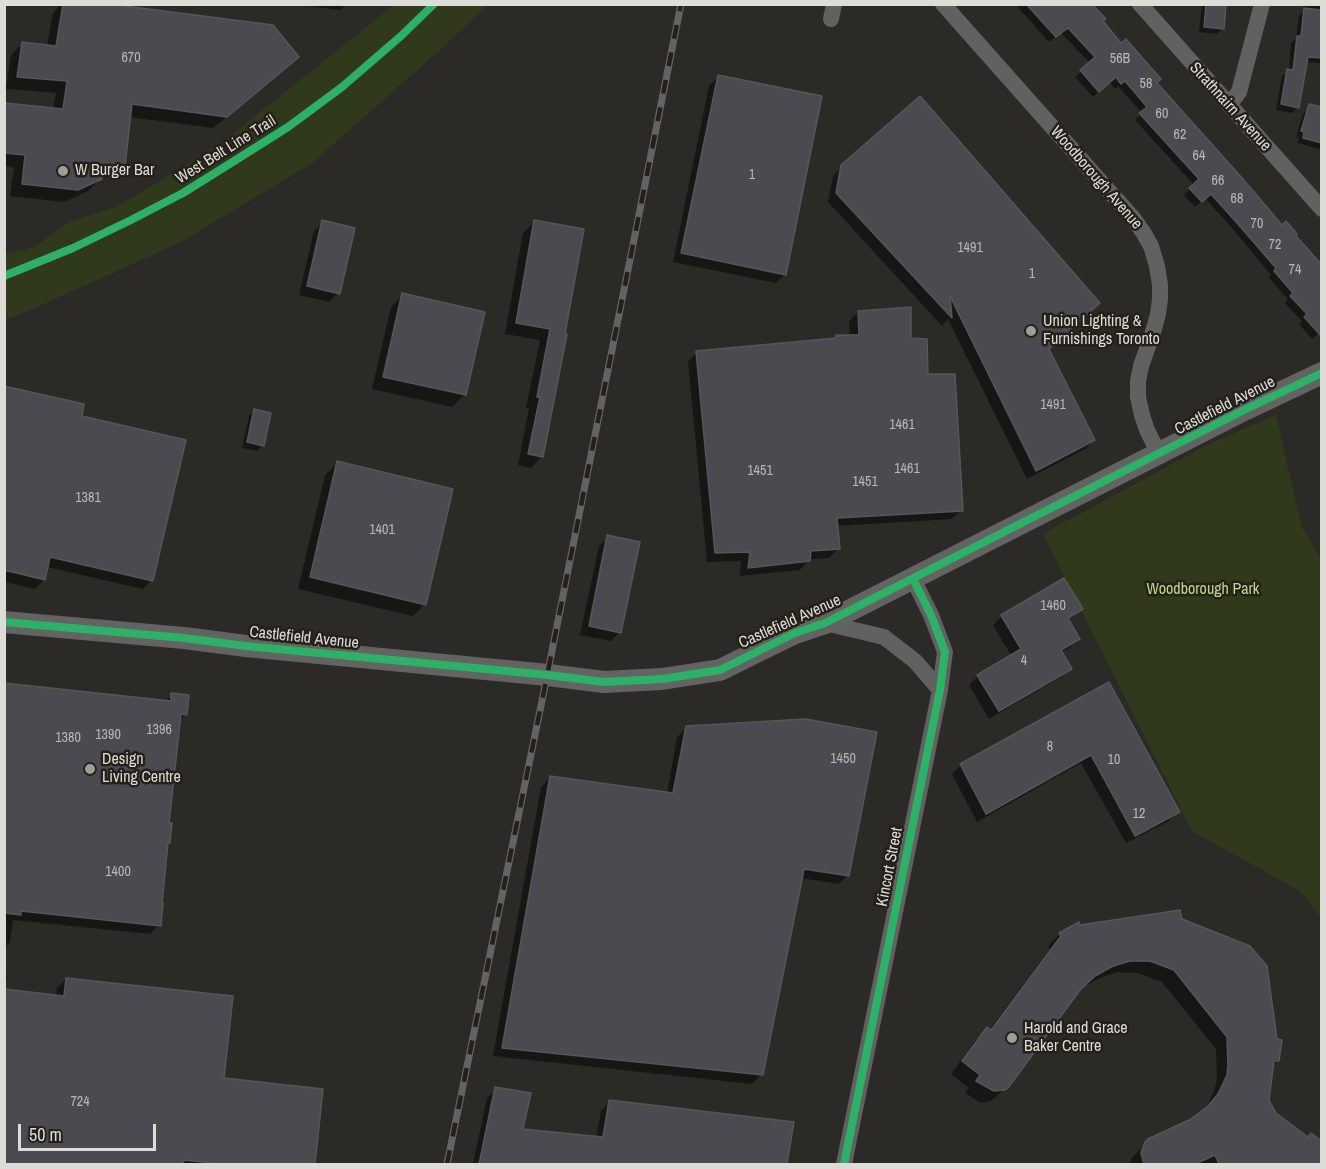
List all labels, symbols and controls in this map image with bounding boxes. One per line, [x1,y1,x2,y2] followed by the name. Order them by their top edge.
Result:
[121,50,141,66] house number: 670
[1110,51,1130,67] house number: 56B
[1185,59,1275,155] street label: Strathnairn Avenue
[1140,76,1152,92] house number: 58
[1156,106,1168,122] house number: 60
[172,112,280,188] street label: West Belt Line Trail
[1046,123,1146,233] street label: Woodborough Avenue
[1174,127,1186,143] house number: 62
[1193,148,1205,164] house number: 64
[75,161,154,181] place label: W Burger Bar
[56,164,70,178] marker: W Burger Bar
[749,167,755,183] house number: 1
[1212,173,1224,189] house number: 66
[1231,191,1243,207] house number: 68
[1251,216,1263,232] house number: 70
[1269,237,1281,253] house number: 72
[957,240,983,256] house number: 1491
[1289,262,1301,278] house number: 74
[1029,266,1035,282] house number: 1
[1043,312,1160,350] place label: Union Lighting & Furnishings Toronto
[1024,324,1038,338] marker: Union Lighting & Furnishings Toronto
[1172,372,1278,440] street label: Castlefield Avenue
[1040,397,1066,413] house number: 1491
[889,417,915,433] house number: 1461
[894,461,920,477] house number: 1461
[747,463,773,479] house number: 1451
[852,474,878,490] house number: 1451
[75,490,101,506] house number: 1381
[369,522,395,538] house number: 1401
[1147,580,1259,600] park label: Woodborough Park
[736,591,844,653] street label: Castlefield Avenue
[1040,598,1066,614] house number: 1460
[248,623,360,653] street label: Castlefield Avenue
[1021,653,1027,669] house number: 4
[146,722,172,738] house number: 1396
[95,727,121,743] house number: 1390
[55,730,81,746] house number: 1380
[1047,739,1053,755] house number: 8
[102,750,181,788] place label: Design Living Centre
[830,751,856,767] house number: 1450
[1108,752,1120,768] house number: 10
[83,762,97,776] marker: Design Living Centre
[1133,806,1145,822] house number: 12
[873,826,907,908] street label: Kincort Street
[105,864,131,880] house number: 1400
[1024,1019,1128,1057] place label: Harold and Grace Baker Centre
[1005,1031,1019,1045] marker: Harold and Grace Baker Centre
[70,1094,90,1110] house number: 724
[21,1112,159,1150] scale bar
[29,1122,62,1147] text: 50 m

